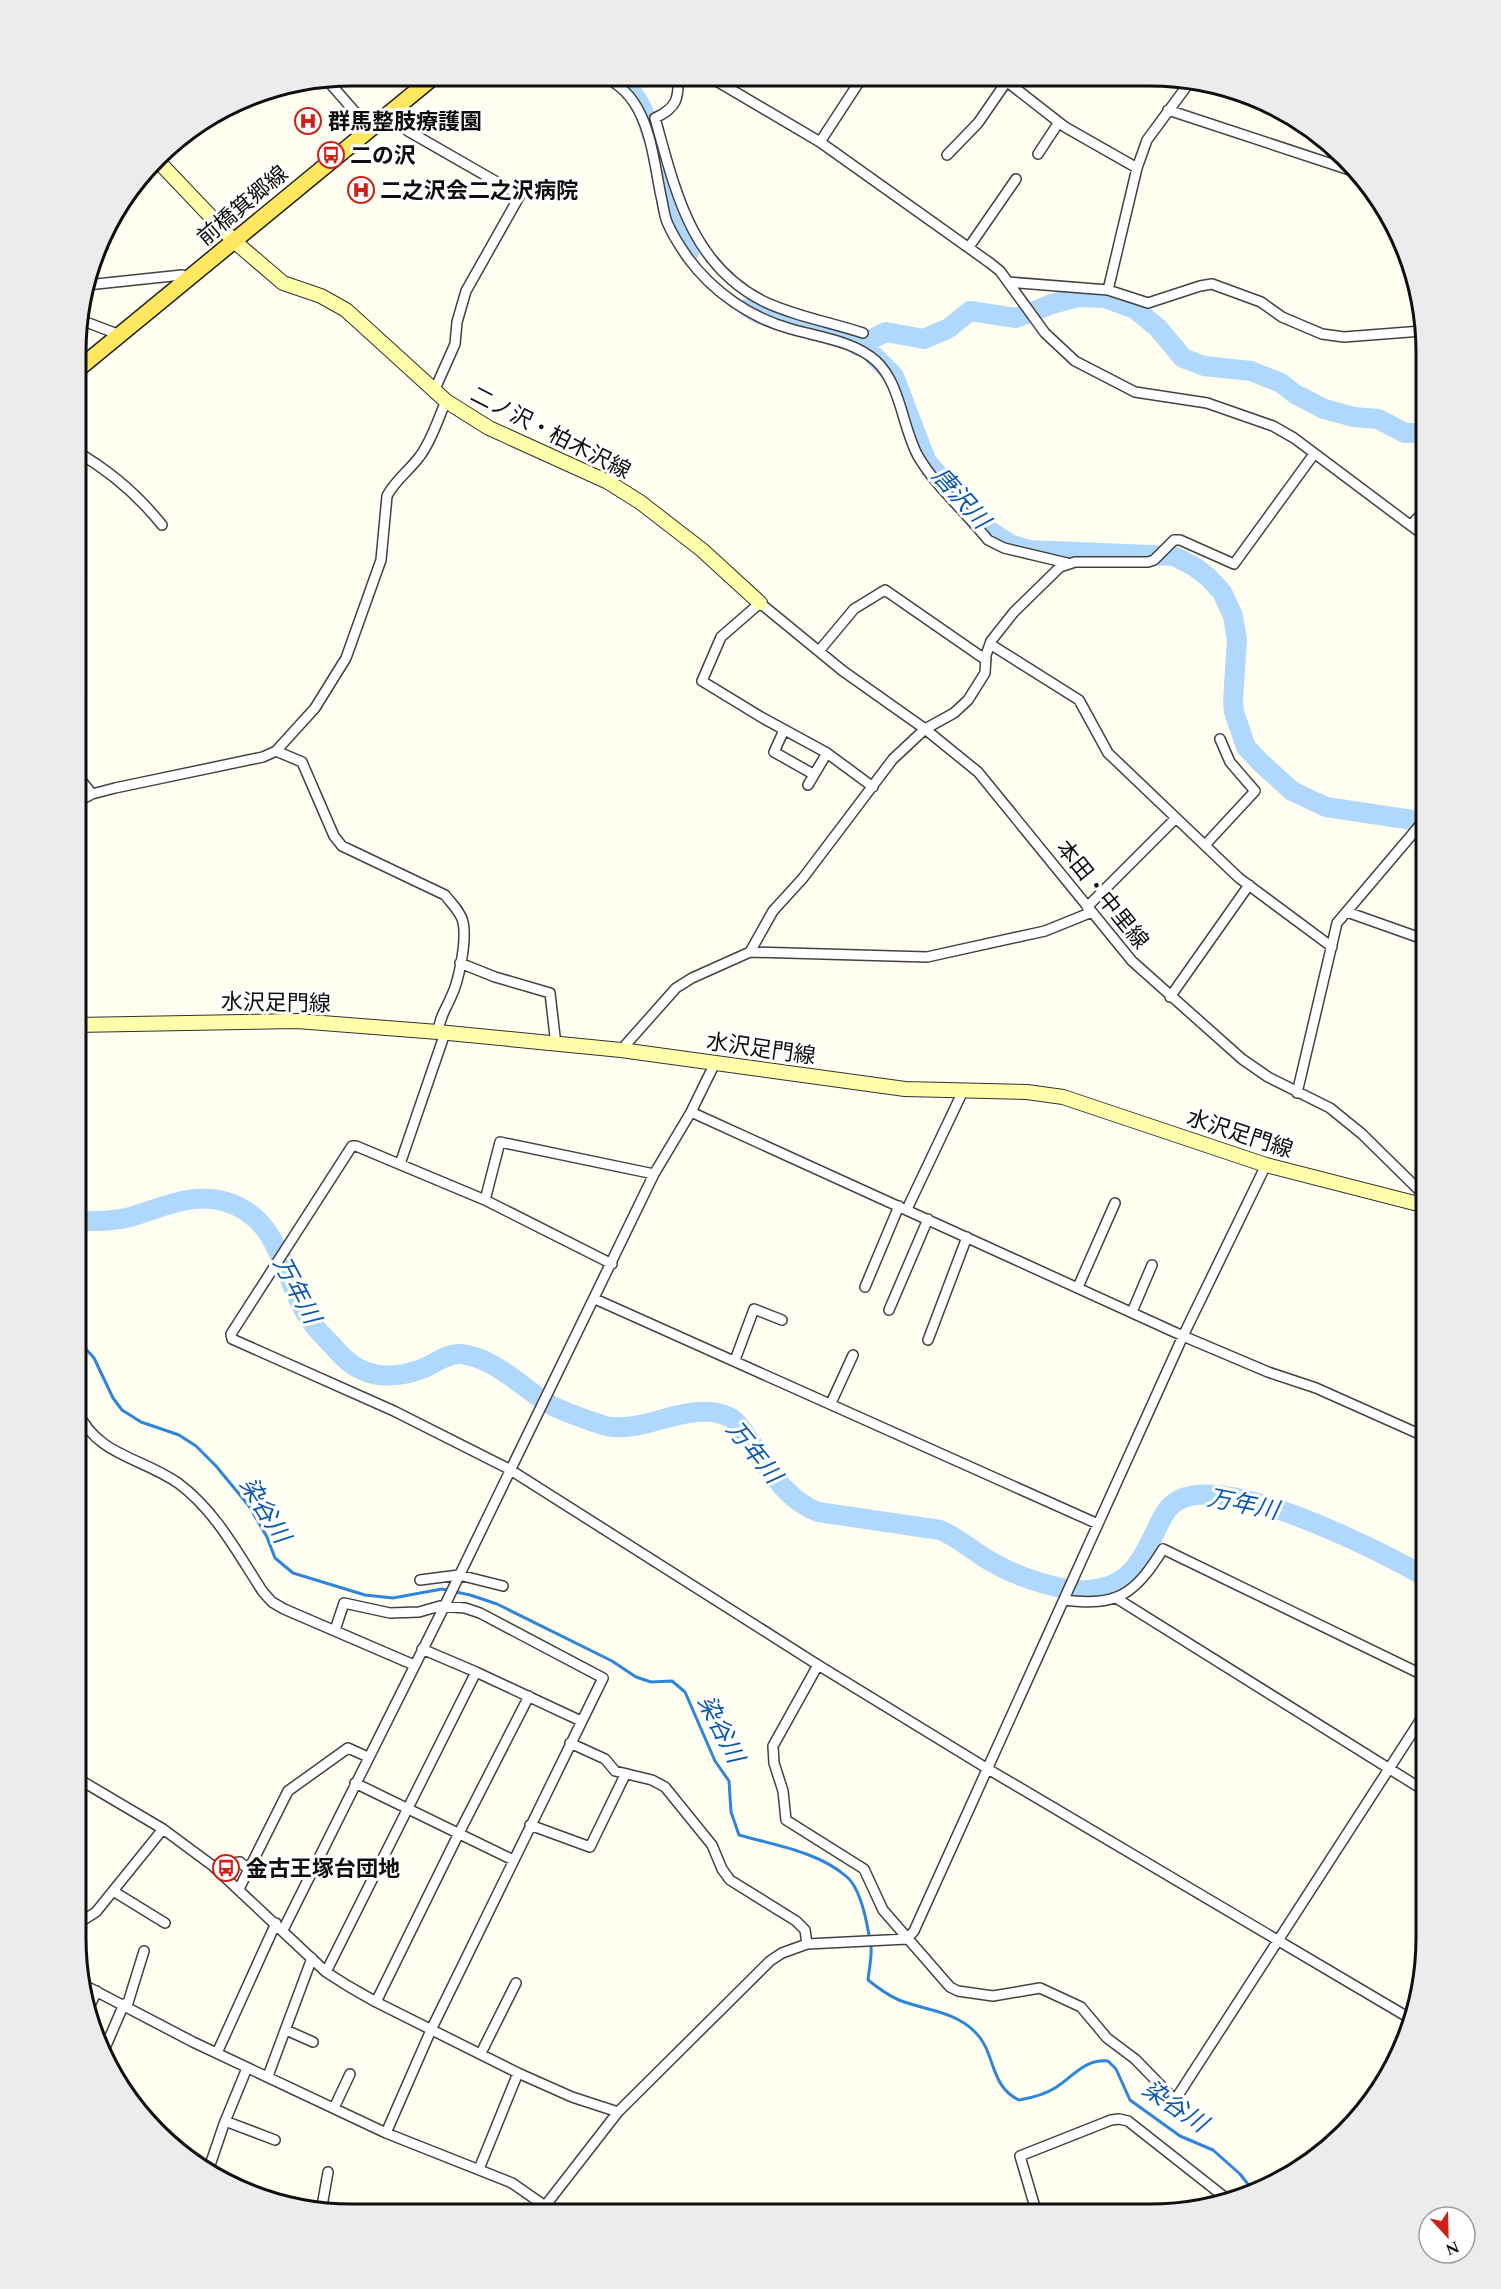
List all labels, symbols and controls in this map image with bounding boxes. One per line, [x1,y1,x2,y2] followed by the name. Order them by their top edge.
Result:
[293,106,323,136] hospital icon: 群馬整肢療護園
[328,106,482,139] place label: 群馬整肢療護園
[316,140,346,170] bus stop icon: 二の沢
[350,140,416,173] place label: 二の沢
[190,158,296,254] street label: 前橋箕郷線
[346,175,376,205] hospital icon: 二之沢会二之沢病院
[380,175,578,208] place label: 二之沢会二之沢病院
[464,379,636,488] street label: 二ノ沢・柏木沢線
[923,460,1000,540] water label: 唐沢川
[1047,833,1156,957] street label: 本田・中里線
[221,986,331,1021] street label: 水沢足門線
[704,1025,818,1073] street label: 水沢足門線
[1182,1102,1297,1167] street label: 水沢足門線
[263,1250,330,1333] water label: 万年川
[717,1413,792,1494] water label: 万年川
[230,1470,300,1553] water label: 染谷川
[1204,1480,1285,1530] water label: 万年川
[688,1689,754,1772] water label: 染谷川
[211,1853,241,1883] bus stop icon: 金古王塚台団地
[246,1853,400,1886] place label: 金古王塚台団地
[1135,2072,1217,2144] water label: 染谷川
[1417,2205,1477,2265] north arrow
[1442,2234,1463,2262] text: N

